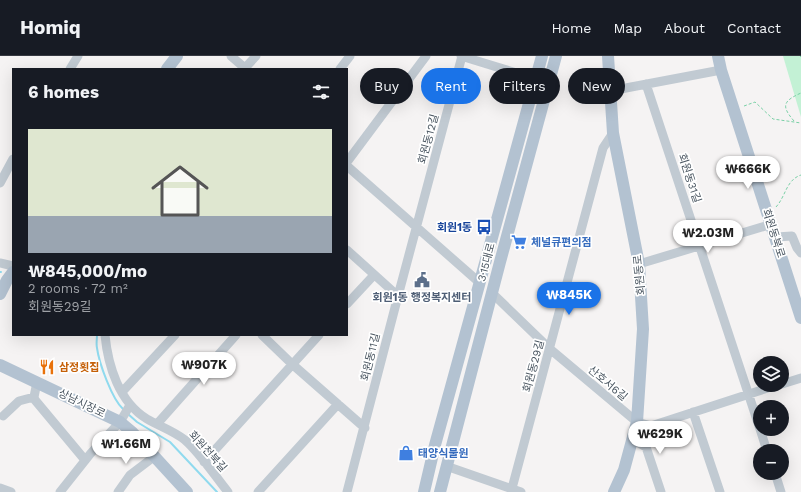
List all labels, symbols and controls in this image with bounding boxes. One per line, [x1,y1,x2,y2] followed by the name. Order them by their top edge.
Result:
[20,16,81,39] text: Homiq
[551,20,591,36] text: Home
[613,20,642,36] text: Map
[664,20,705,36] text: About
[727,20,781,36] text: Contact
[360,68,413,104] chip: Buy
[421,68,481,104] chip: Rent
[489,68,560,104] chip: Filters
[568,68,625,104] chip: New
[310,81,332,103] icon: filters
[28,82,99,102] text: 6 homes
[416,113,441,166] street label: 회원동12길
[675,152,704,205] street label: 회원동31길
[144,155,216,227] icon: home
[720,156,776,190] pin: ₩666K
[725,161,771,176] text: ₩666K
[760,207,788,259] street label: 회원동북로
[475,218,493,236] bus stop icon: 회원1동
[675,220,741,254] pin: ₩2.03M
[437,221,472,234] place label: 회원1동
[682,225,734,240] text: ₩2.03M
[510,233,528,251] supermarket icon: 체널큐편의점
[531,236,592,249] place label: 체널큐편의점
[475,241,498,283] street label: 3·15대로
[631,254,648,296] street label: 회원동로
[28,261,147,281] text: ₩845,000/mo
[413,271,431,289] public building icon: 회원1동 행정복지센터
[28,281,128,296] text: 2 rooms · 72 m²
[541,282,597,316] pin: ₩845K
[546,287,592,302] text: ₩845K
[373,291,471,304] place label: 회원1동 행정복지센터
[28,299,91,314] text: 회원동29길
[358,332,383,382] street label: 회원동11길
[520,339,547,394] street label: 회원동29길
[176,352,232,386] pin: ₩907K
[753,356,789,480] map controls
[753,356,789,392] button: layers
[181,357,227,372] text: ₩907K
[38,358,56,376] restaurant icon: 삼정횟집
[59,361,99,374] place label: 삼정횟집
[585,363,630,404] street label: 산호서6길
[56,387,107,420] street label: 상남시장로
[753,400,789,436] button: +
[632,421,688,455] pin: ₩629K
[637,426,683,441] text: ₩629K
[186,428,229,474] street label: 회원천북길
[93,431,159,465] pin: ₩1.66M
[101,436,151,451] text: ₩1.66M
[397,444,415,462] shop icon: 태양식물원
[753,444,789,480] button: −
[418,447,469,460] place label: 태양식물원

